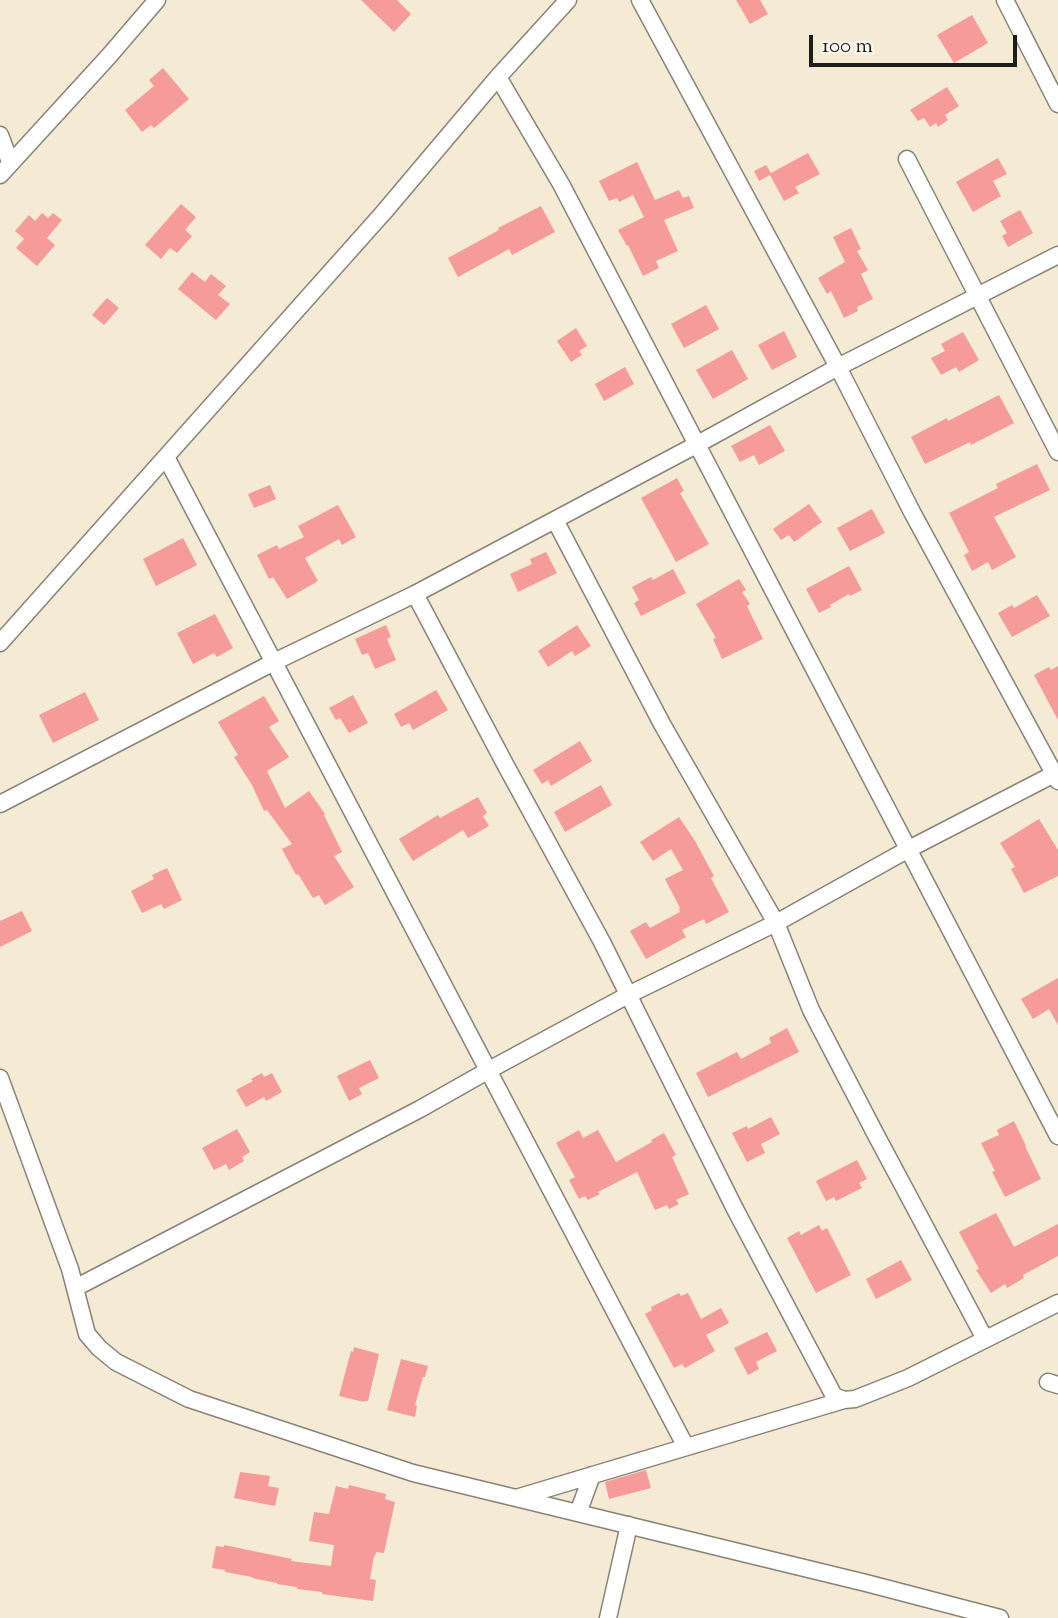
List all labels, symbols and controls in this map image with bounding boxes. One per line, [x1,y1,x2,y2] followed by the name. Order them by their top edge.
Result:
[813,21,1021,65] scale bar
[822,32,873,62] text: 100 m

